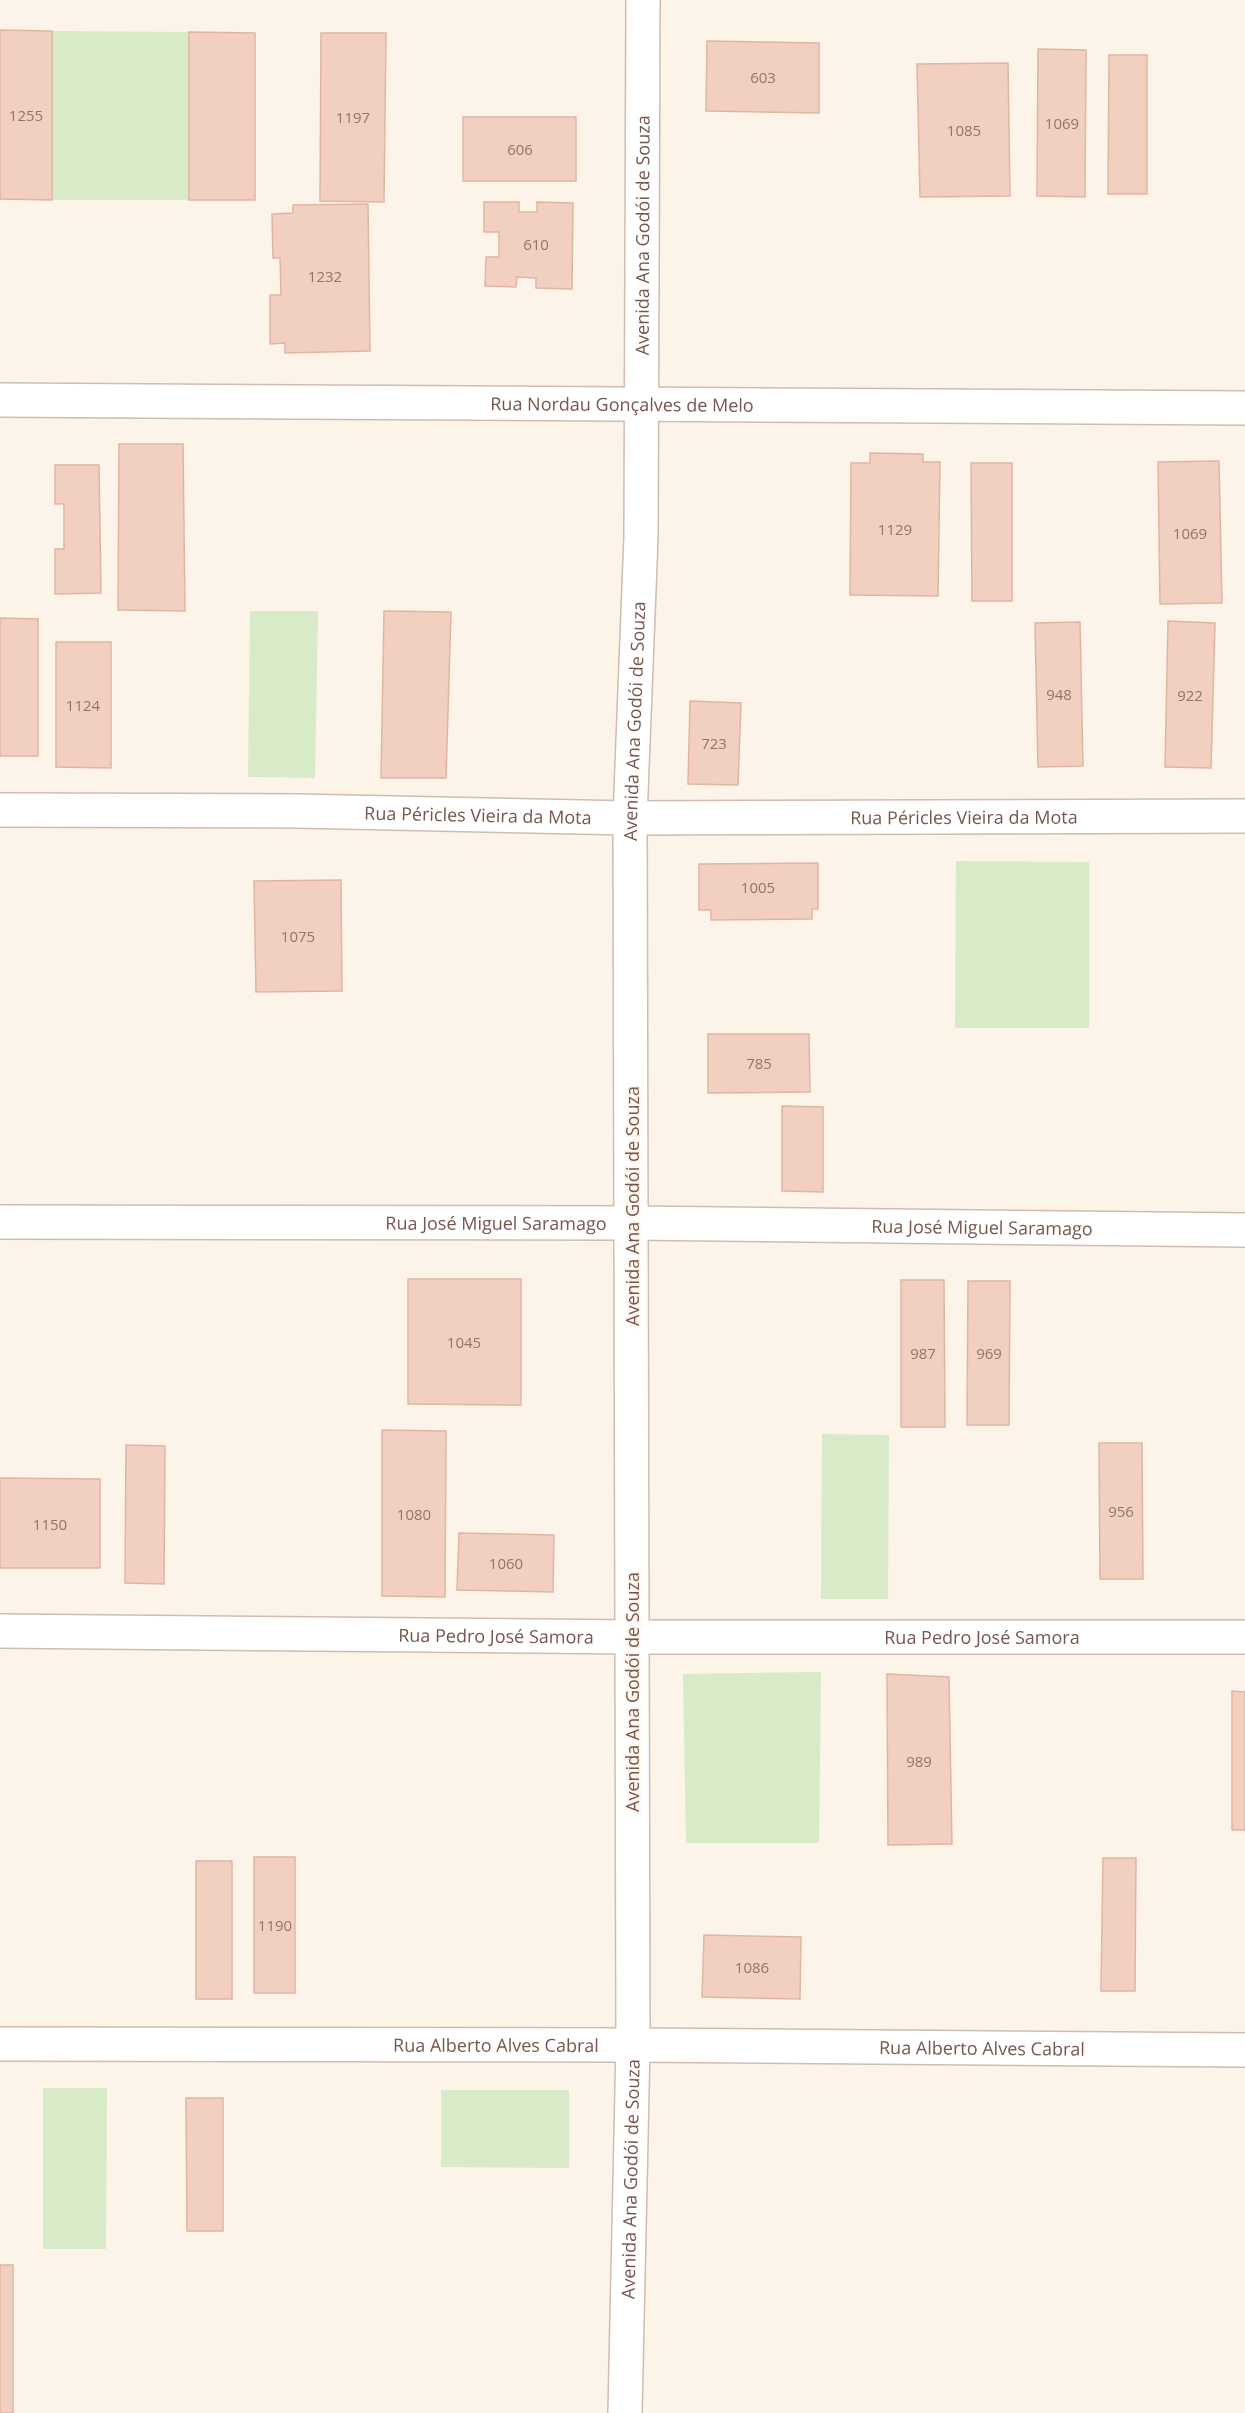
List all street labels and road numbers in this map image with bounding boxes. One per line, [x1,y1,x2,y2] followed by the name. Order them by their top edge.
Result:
[630,115,655,355] street label: Avenida Ana Godói de Souza
[490,391,754,417] street label: Rua Nordau Gonçalves de Melo
[618,601,650,841] street label: Avenida Ana Godói de Souza
[364,800,592,829] street label: Rua Péricles Vieira da Mota
[850,805,1078,829] street label: Rua Péricles Vieira da Mota
[620,1086,644,1326] street label: Avenida Ana Godói de Souza
[385,1211,607,1235] street label: Rua José Miguel Saramago
[871,1214,1093,1240] street label: Rua José Miguel Saramago
[620,1572,644,1812] street label: Avenida Ana Godói de Souza
[398,1623,594,1649] street label: Rua Pedro José Samora
[884,1625,1080,1649] street label: Rua Pedro José Samora
[393,2033,599,2057] street label: Rua Alberto Alves Cabral
[879,2035,1085,2061] street label: Rua Alberto Alves Cabral
[615,2059,645,2299] street label: Avenida Ana Godói de Souza

